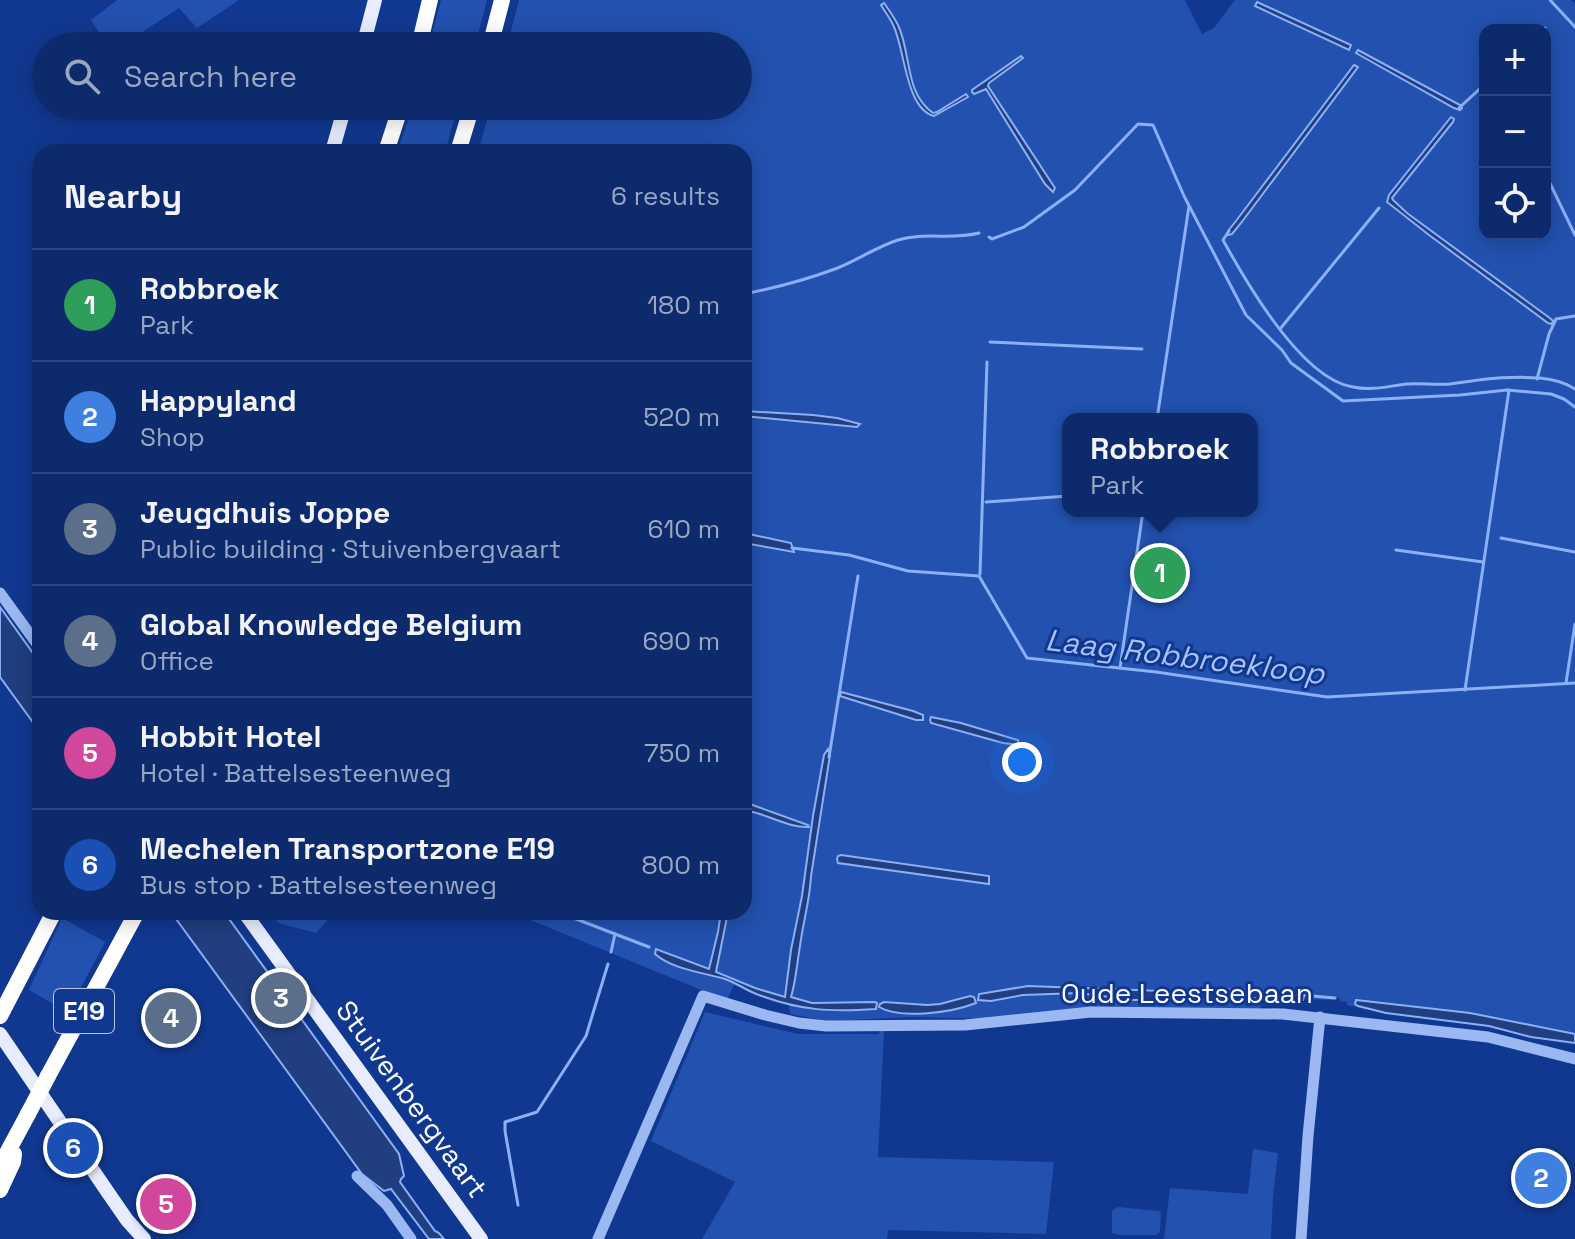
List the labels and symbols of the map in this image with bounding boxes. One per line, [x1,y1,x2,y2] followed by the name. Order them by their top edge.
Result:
[1134,543,1186,603] pin: 1
[1043,620,1328,693] water label: Laag Robbroekloop
[1002,742,1042,782] your location
[255,968,307,1028] pin: 3
[1061,975,1313,1011] street label: Oude Leestsebaan
[145,988,197,1048] pin: 4
[54,989,114,1033] road number: E19
[328,993,496,1205] street label: Stuivenbergvaart
[47,1118,99,1178] pin: 6
[1515,1148,1567,1208] pin: 2
[140,1174,192,1234] pin: 5

